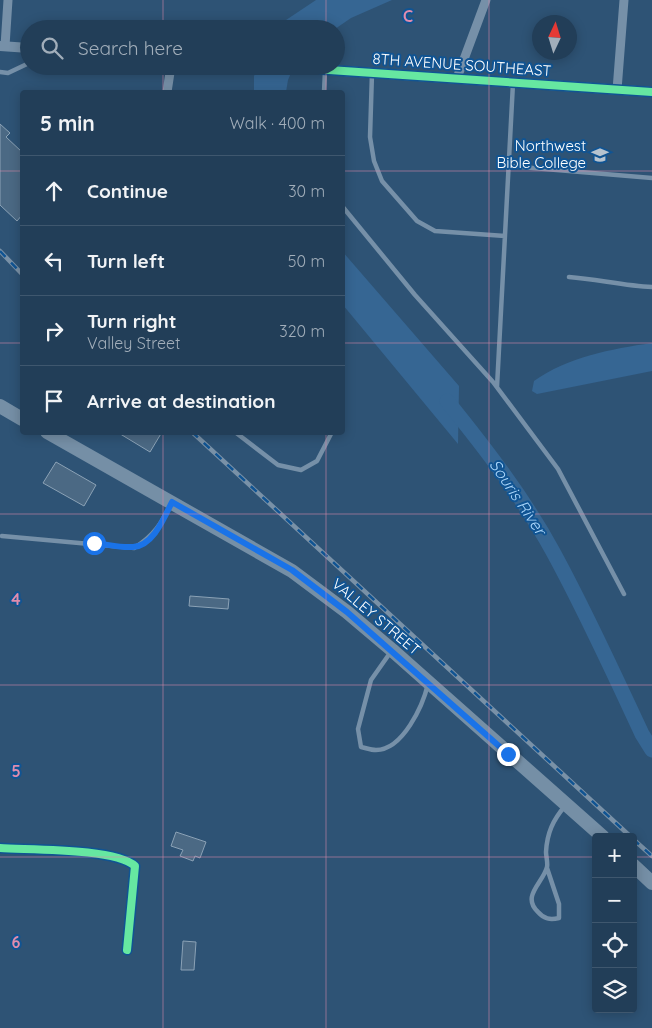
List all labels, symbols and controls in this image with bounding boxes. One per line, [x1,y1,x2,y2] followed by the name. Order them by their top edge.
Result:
[403,6,413,26] text: C
[532,15,577,60] north arrow
[20,20,345,75] search box
[38,34,66,62] icon: search
[78,36,183,60] text: Search here
[372,49,552,80] street label: 8TH AVENUE SOUTHEAST
[40,110,95,136] text: 5 min
[229,113,325,133] text: Walk · 400 m
[497,136,586,172] place label: Northwest Bible College
[590,145,610,165] school or university icon: Northwest Bible College
[40,177,68,205] icon: ahead
[87,179,168,203] text: Continue
[288,181,325,201] text: 30 m
[40,247,68,275] icon: left
[87,249,165,273] text: Turn left
[288,251,325,271] text: 50 m
[87,309,176,333] text: Turn right
[40,317,68,345] icon: right
[279,321,325,341] text: 320 m
[87,333,180,353] text: Valley Street
[40,387,68,415] icon: arrive
[87,389,276,413] text: Arrive at destination
[485,455,552,540] water label: Souris River
[83,532,106,555] route start
[328,574,424,659] street label: VALLEY STREET
[11,589,21,609] text: 4
[497,743,520,766] route end
[11,761,21,781] text: 5
[592,833,637,1013] map controls
[592,833,637,878] button: +
[592,878,637,923] button: −
[592,923,637,968] button: locate
[12,932,21,952] text: 6
[592,968,637,1013] button: layers

